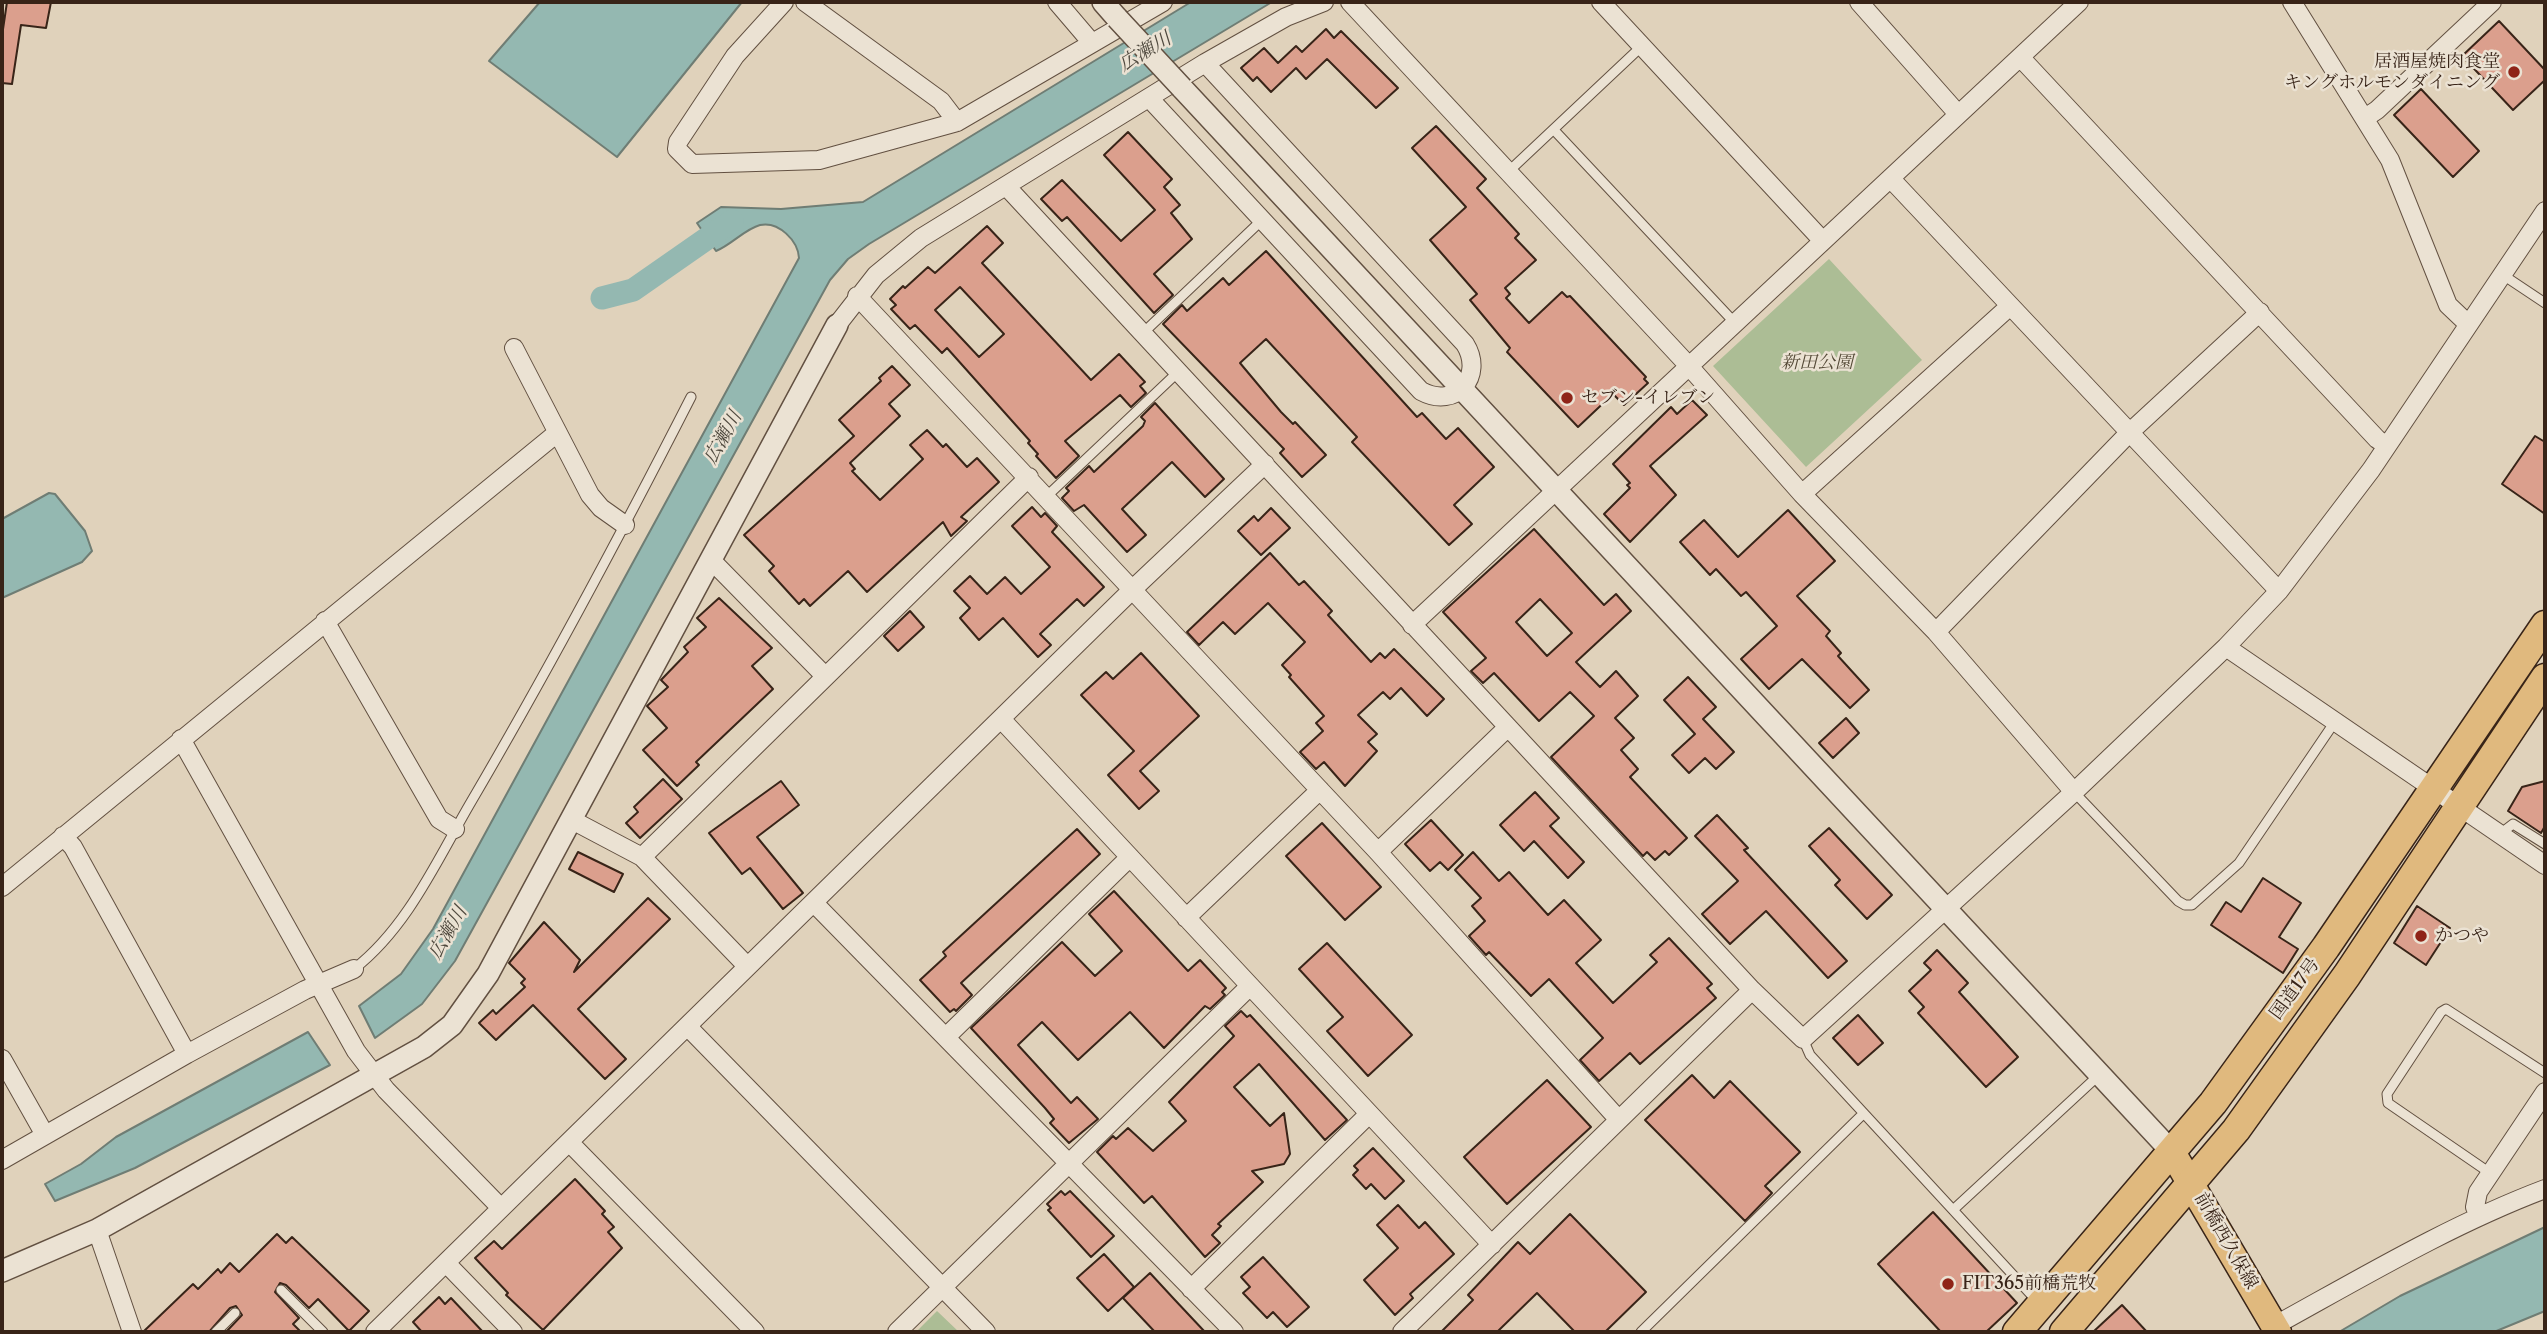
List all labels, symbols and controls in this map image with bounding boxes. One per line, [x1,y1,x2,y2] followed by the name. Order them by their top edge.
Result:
[1115,28,1175,76] water label: 広瀬川
[2284,51,2500,94] place label: 居酒屋焼肉食堂 キングホルモンダイニング
[2506,64,2522,80] marker: 居酒屋焼肉食堂 キングホルモンダイニング
[1781,352,1853,374] park label: 新田公園
[1581,387,1715,409] place label: セブン-イレブン
[1559,390,1575,406] marker: セブン-イレブン
[699,408,747,468] water label: 広瀬川
[424,903,472,963] water label: 広瀬川
[2435,925,2489,947] place label: かつや
[2413,928,2429,944] marker: かつや
[2266,954,2324,1024] street label: 国道17号
[2190,1189,2262,1293] street label: 前橋西久保線
[1962,1273,2096,1295] place label: FIT365前橋荒牧
[1940,1276,1956,1292] marker: FIT365前橋荒牧

